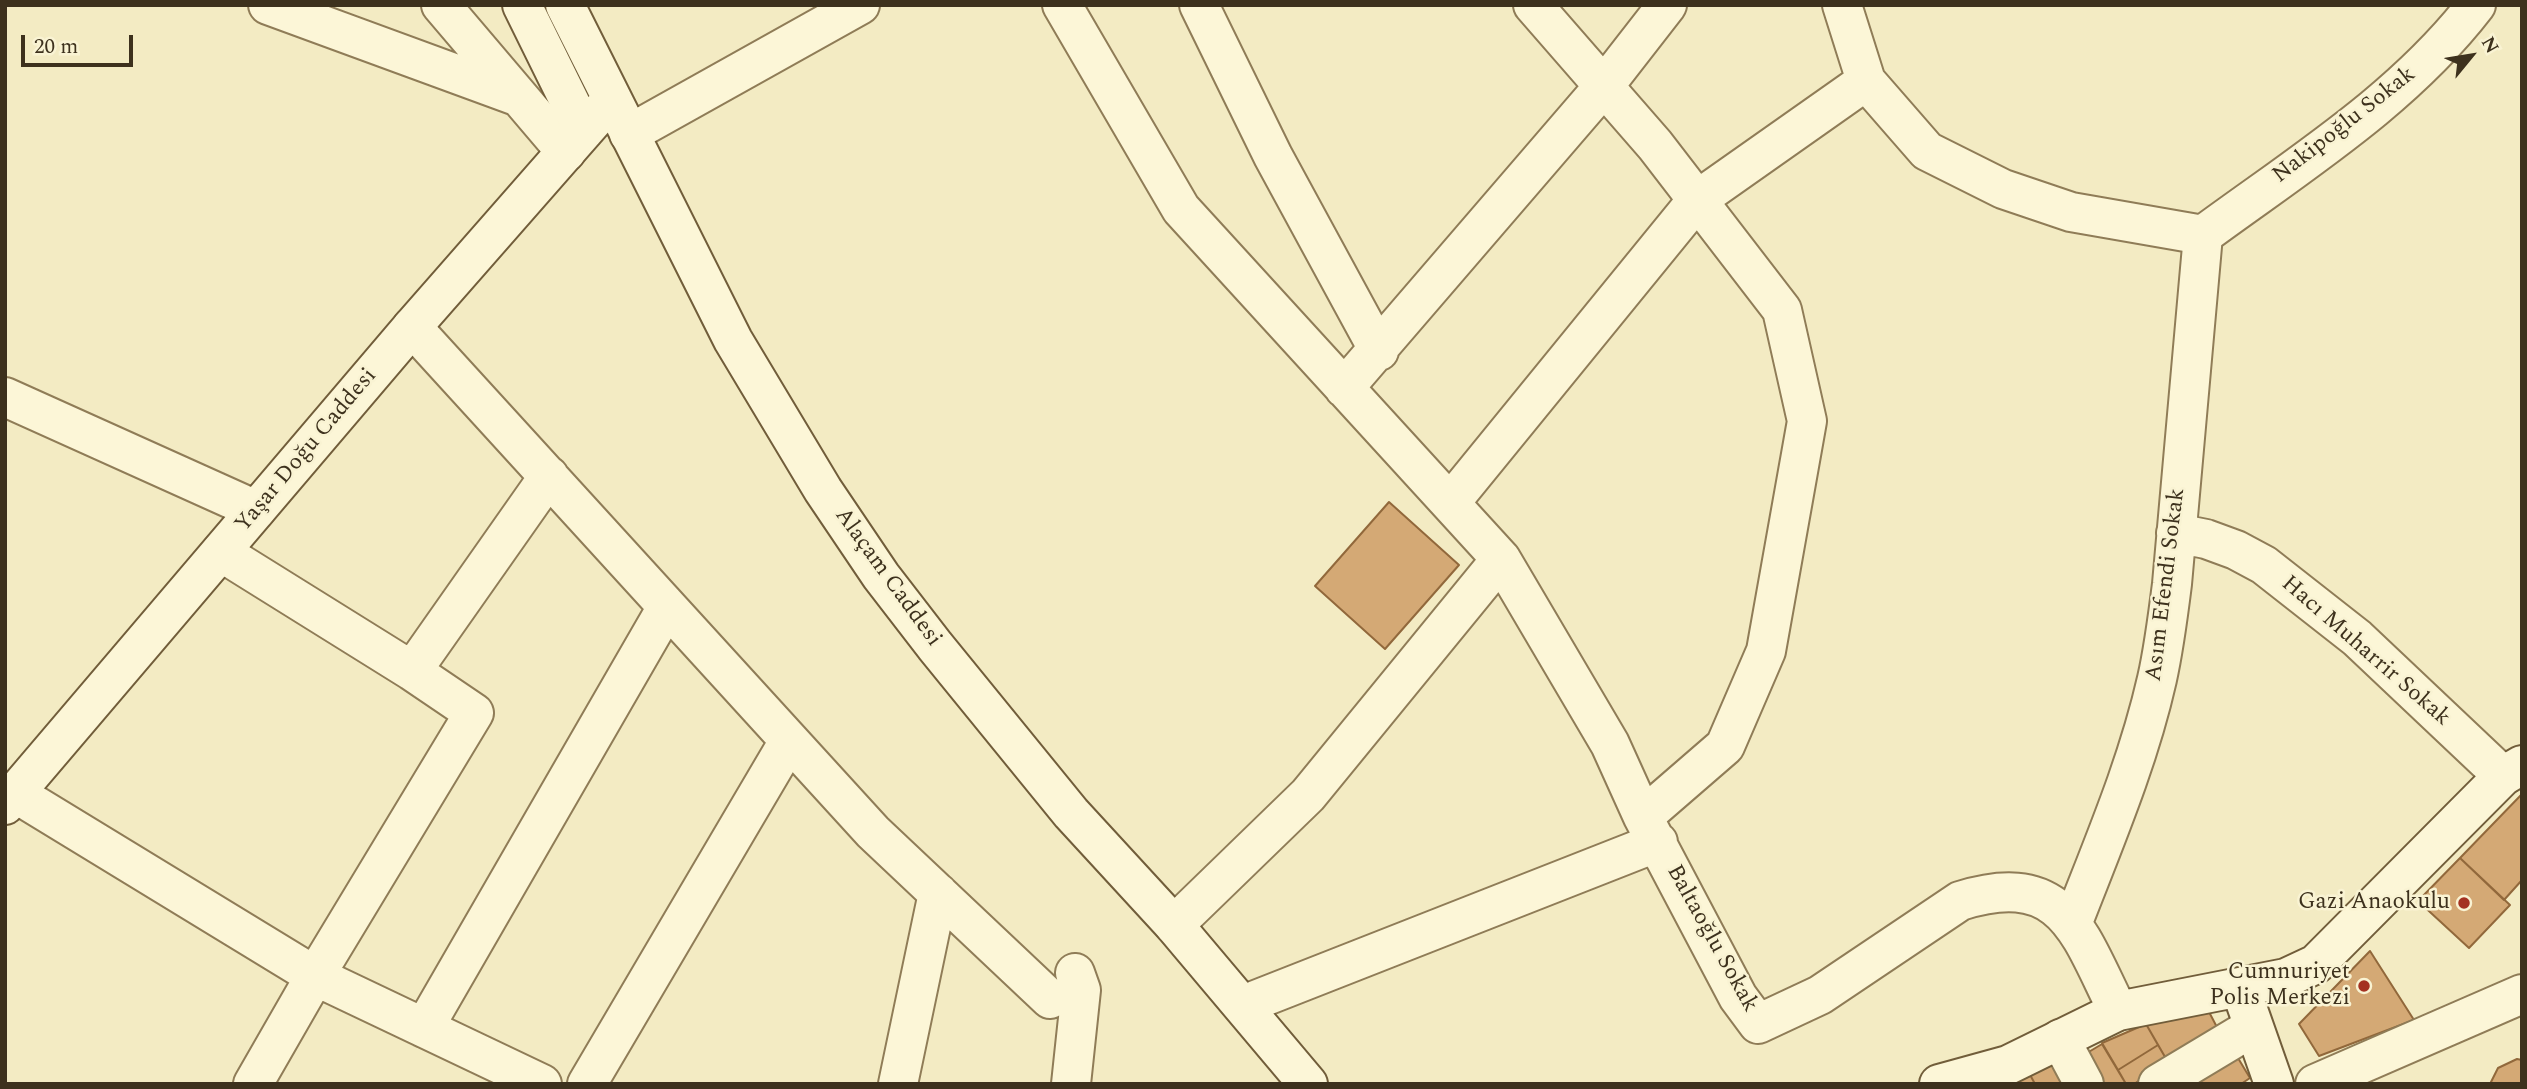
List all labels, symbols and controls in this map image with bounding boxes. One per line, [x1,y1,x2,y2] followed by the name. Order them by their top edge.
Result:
[24,21,136,65] scale bar
[2436,21,2506,91] north arrow
[34,31,78,63] text: 20 m
[2473,31,2506,59] text: N
[2268,62,2422,190] street label: Nakipoğlu Sokak
[230,363,384,539] street label: Yaşar Doğu Caddesi
[2141,487,2193,683] street label: Asım Efendi Sokak
[827,503,947,653] street label: Alaçam Caddesi
[2275,571,2455,733] street label: Hacı Muharrir Sokak
[1659,861,1763,1017] street label: Baltaoğlu Sokak
[2298,889,2450,917] place label: Gazi Anaokulu
[2456,895,2472,911] marker: Gazi Anaokulu
[2210,959,2350,1013] place label: Cumnuriyet Polis Merkezi
[2356,978,2372,994] marker: Cumnuriyet Polis Merkezi

